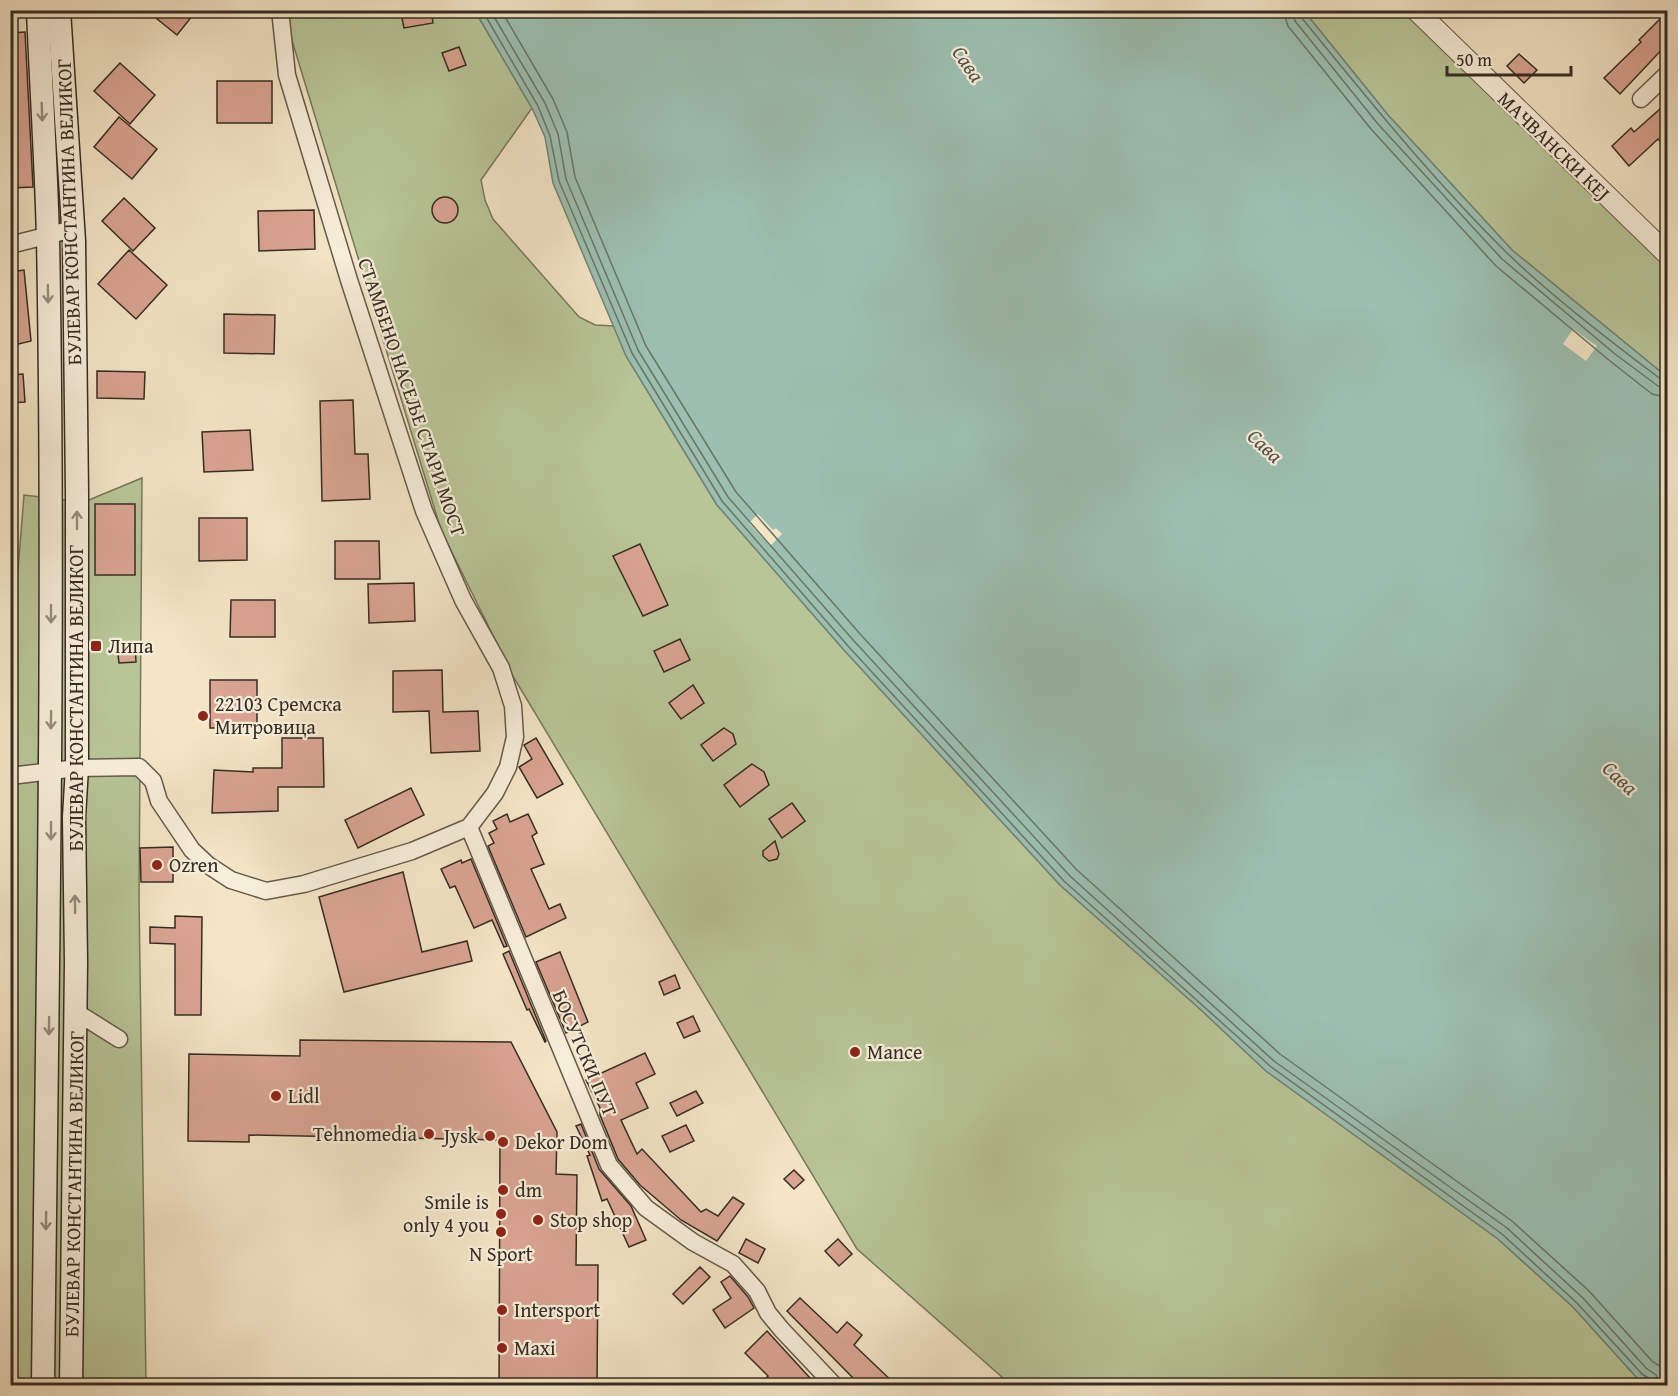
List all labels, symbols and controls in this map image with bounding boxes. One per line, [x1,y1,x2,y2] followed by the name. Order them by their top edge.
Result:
[945,39,992,89] water label: Сава
[1447,39,1572,77] scale bar
[1456,46,1492,73] text: 50 m
[49,58,88,366] street label: БУЛЕВАР КОНСТАНТИНА ВЕЛИКОГ
[1492,84,1617,207] street label: МАЧВАНСКИ КЕЈ
[37,102,48,122] one-way arrow
[351,254,474,540] street label: СТАМБЕНО НАСЕЉЕ СТАРИ МОСТ
[43,284,54,304] one-way arrow
[1241,421,1290,470] water label: Сава
[71,511,83,531] one-way arrow
[61,544,90,851] street label: БУЛЕВАР КОНСТАНТИНА ВЕЛИКОГ
[45,603,57,623] one-way arrow
[108,631,154,660] place label: Липа
[89,639,103,653] marker: Липа
[215,689,342,741] place label: 22103 Сремска Митровица
[196,709,210,723] marker: 22103 Сремска Митровица
[45,710,57,730] one-way arrow
[1596,753,1645,802] water label: Сава
[45,820,57,840] one-way arrow
[169,850,218,879] place label: Ozren
[150,858,164,872] marker: Ozren
[69,894,81,914] one-way arrow
[546,985,625,1121] street label: БОСУТСКИ ПУТ
[43,1015,55,1035] one-way arrow
[56,1030,91,1337] street label: БУЛЕВАР КОНСТАНТИНА ВЕЛИКОГ
[867,1037,922,1066] place label: Mance
[848,1045,862,1059] marker: Mance
[288,1081,320,1110] place label: Lidl
[269,1089,283,1103] marker: Lidl
[313,1119,418,1148] place label: Tehnomedia
[441,1121,479,1150] place label: Jysk
[422,1127,436,1141] marker: Tehnomedia
[515,1127,608,1156] place label: Dekor Dom
[483,1129,497,1143] marker: Jysk
[496,1135,510,1149] marker: Dekor Dom
[515,1175,543,1204] place label: dm
[496,1183,510,1197] marker: dm
[403,1187,489,1239] place label: Smile is only 4 you
[550,1205,633,1234] place label: Stop shop
[494,1207,508,1221] marker: Smile is only 4 you
[40,1210,51,1230] one-way arrow
[531,1213,545,1227] marker: Stop shop
[494,1225,508,1239] marker: N Sport
[469,1239,533,1268] place label: N Sport
[514,1295,600,1324] place label: Intersport
[495,1303,509,1317] marker: Intersport
[514,1333,556,1362] place label: Maxi
[495,1341,509,1355] marker: Maxi

